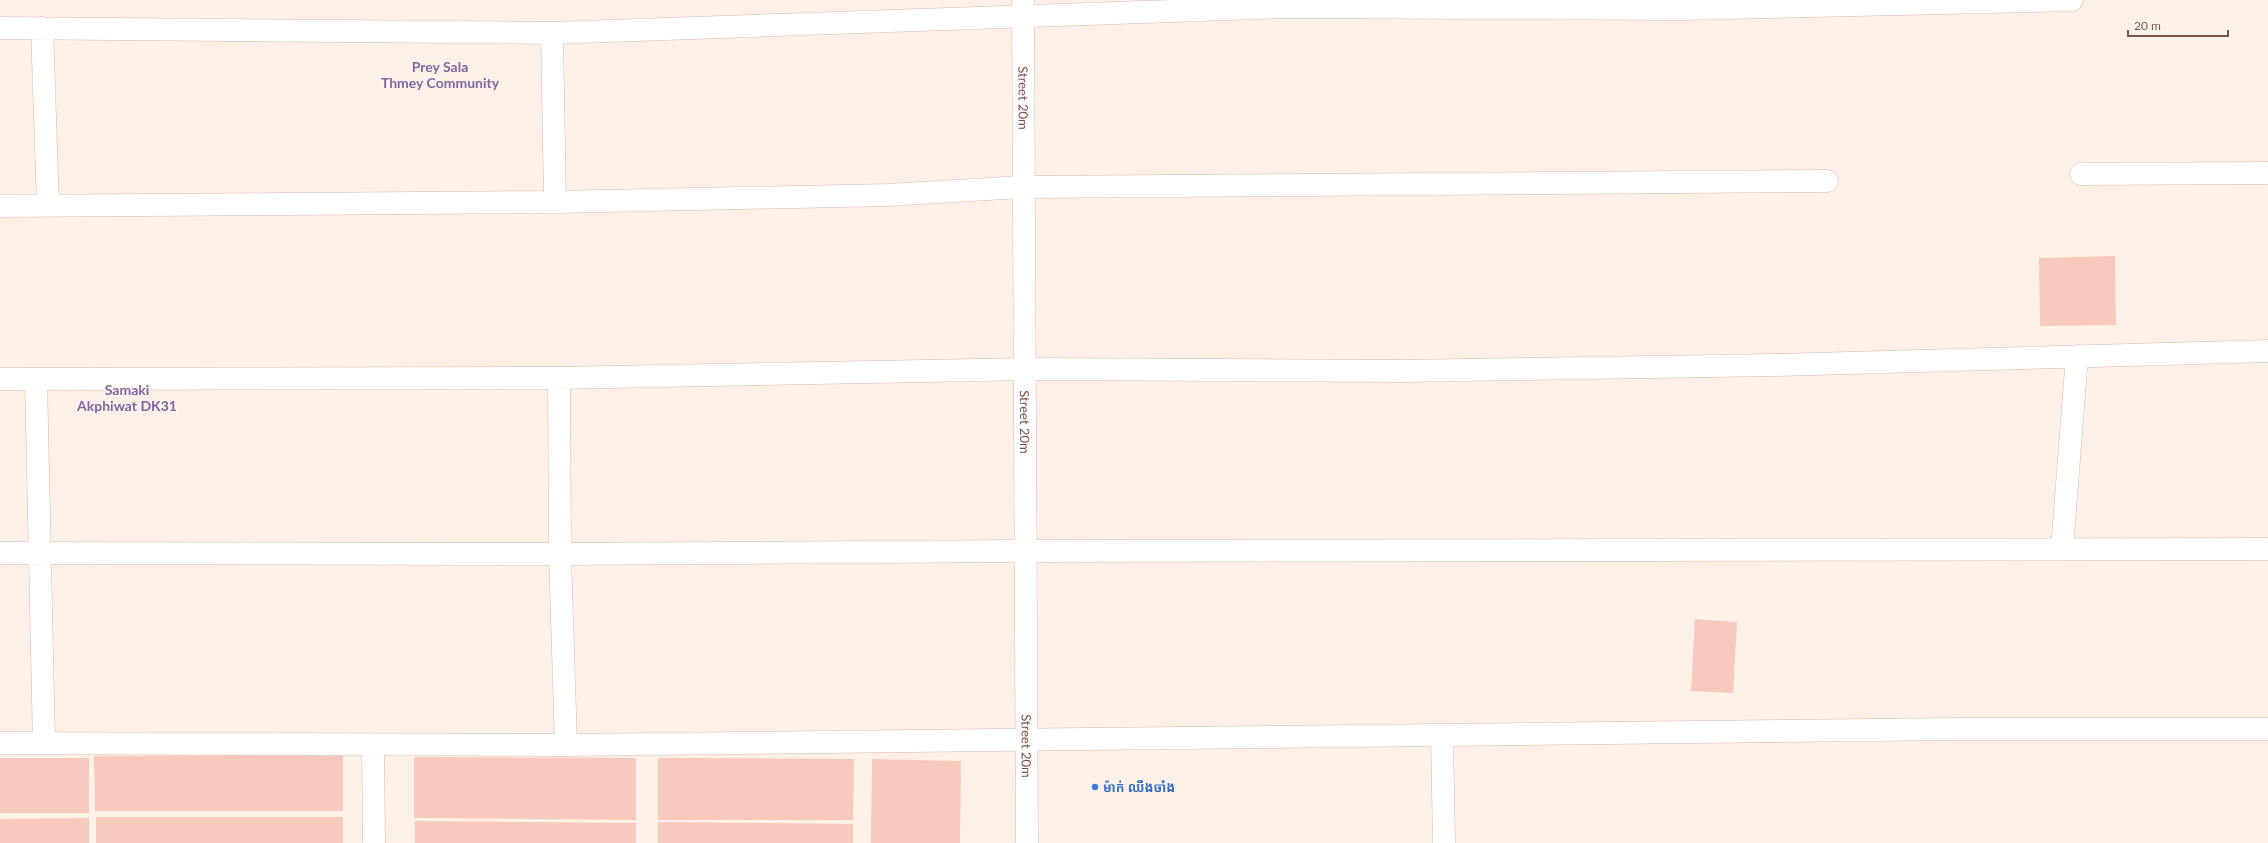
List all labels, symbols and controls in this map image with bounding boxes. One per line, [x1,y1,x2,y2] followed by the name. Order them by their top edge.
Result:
[2128,12,2228,38] scale bar
[2134,18,2161,33] text: 20 m
[381,58,500,91] district label: Prey Sala Thmey Community
[1015,66,1032,130] street label: Street 20m
[76,381,177,414] district label: Samaki Akphiwat DK31
[1017,390,1033,454] street label: Street 20m
[1018,714,1035,778] street label: Street 20m
[1103,779,1175,795] place label: ម៉ាក់ ឈីងចាំង
[1090,782,1100,792] marker: ម៉ាក់ ឈីងចាំង

